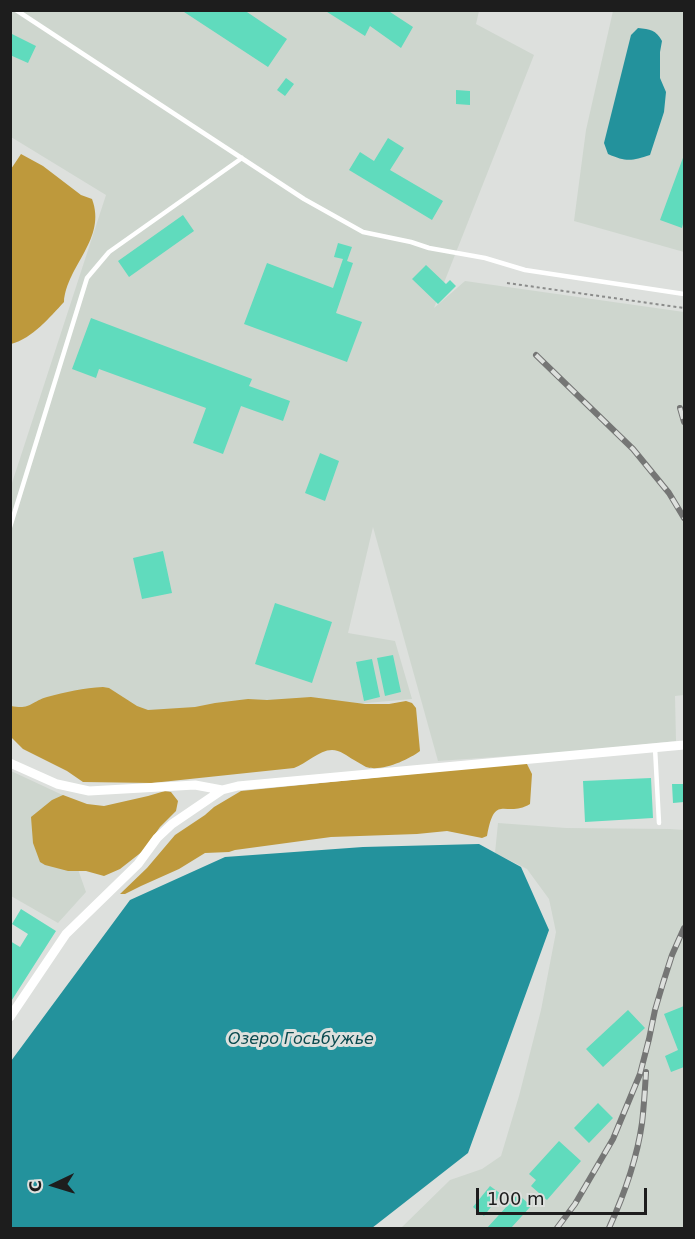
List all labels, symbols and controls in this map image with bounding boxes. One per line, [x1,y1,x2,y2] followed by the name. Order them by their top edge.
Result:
[228,1030,374,1050] water label: Озеро Госьбужье
[24,1155,84,1215] north arrow
[479,1176,650,1214] scale bar
[26,1180,45,1193] text: С
[487,1188,545,1209] text: 100 m

